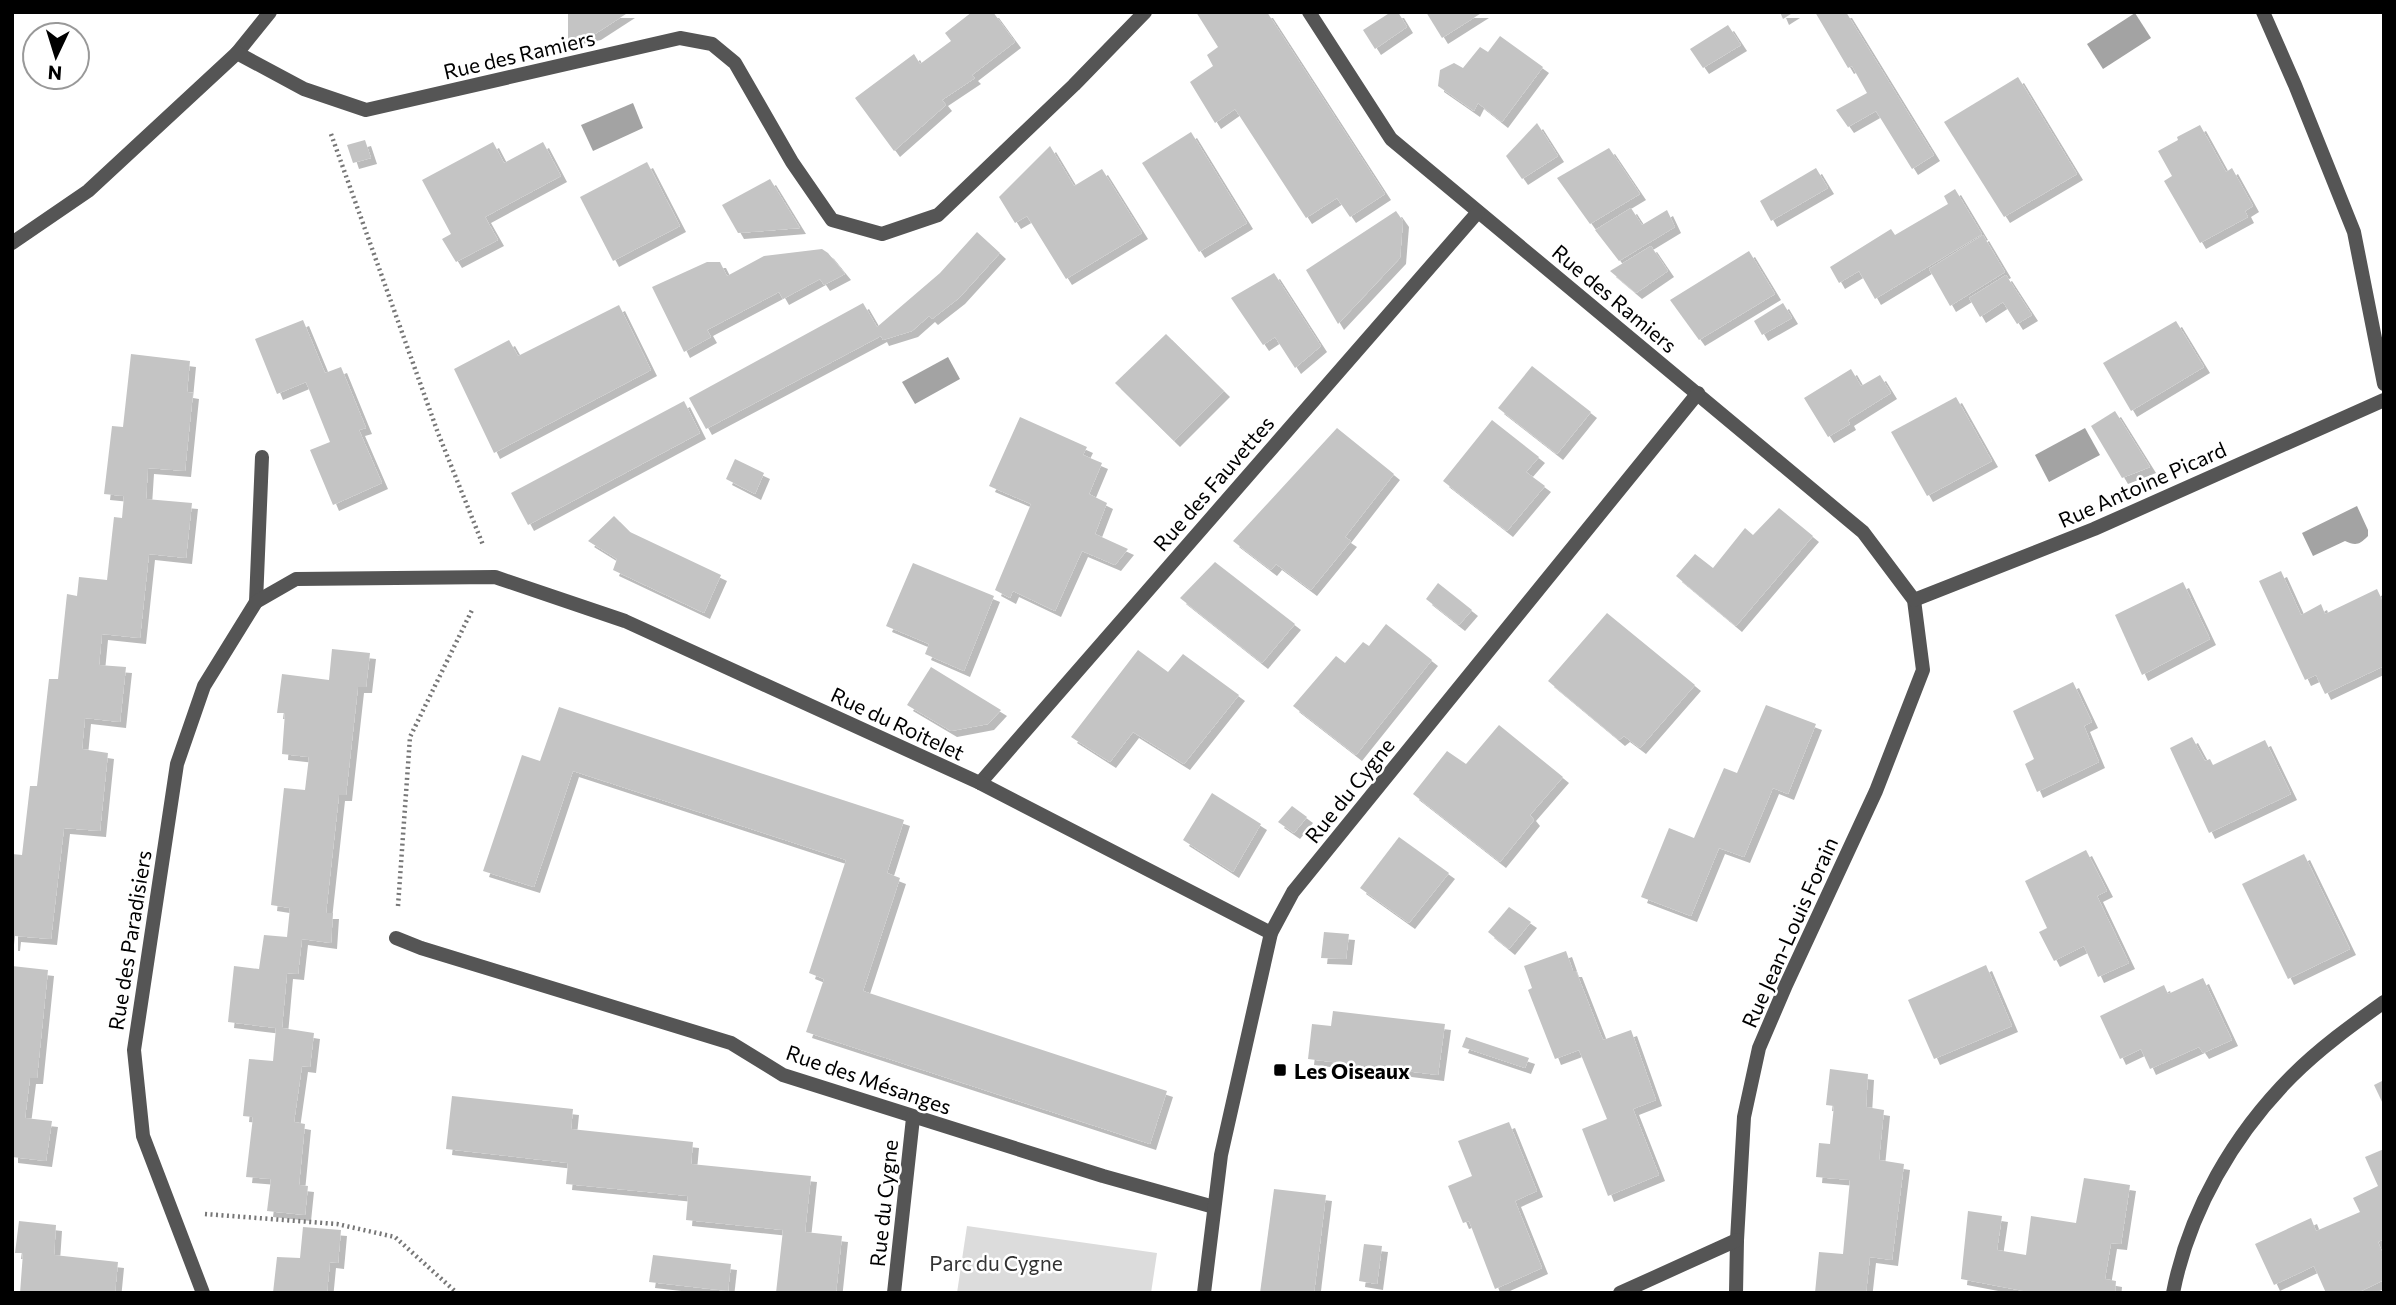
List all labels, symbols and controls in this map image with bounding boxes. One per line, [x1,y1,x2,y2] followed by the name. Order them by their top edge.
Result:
[21,21,91,91] north arrow
[441,24,597,84] street label: Rue des Ramiers
[47,61,63,85] text: N
[1548,239,1682,357] street label: Rue des Ramiers
[1147,410,1279,556] street label: Rue des Fauvettes
[2054,436,2230,532] street label: Rue Antoine Picard
[827,681,969,765] street label: Rue du Roitelet
[1299,733,1399,847] street label: Rue du Cygne
[1736,833,1842,1031] street label: Rue Jean-Louis Forain
[102,848,156,1032] street label: Rue des Paradisiers
[783,1039,955,1119] street label: Rue des Mésanges
[1294,1058,1410,1083] place label: Les Oiseaux
[1272,1062,1288,1078] marker: Les Oiseaux
[864,1138,902,1268] street label: Rue du Cygne
[929,1250,1063,1275] park label: Parc du Cygne

